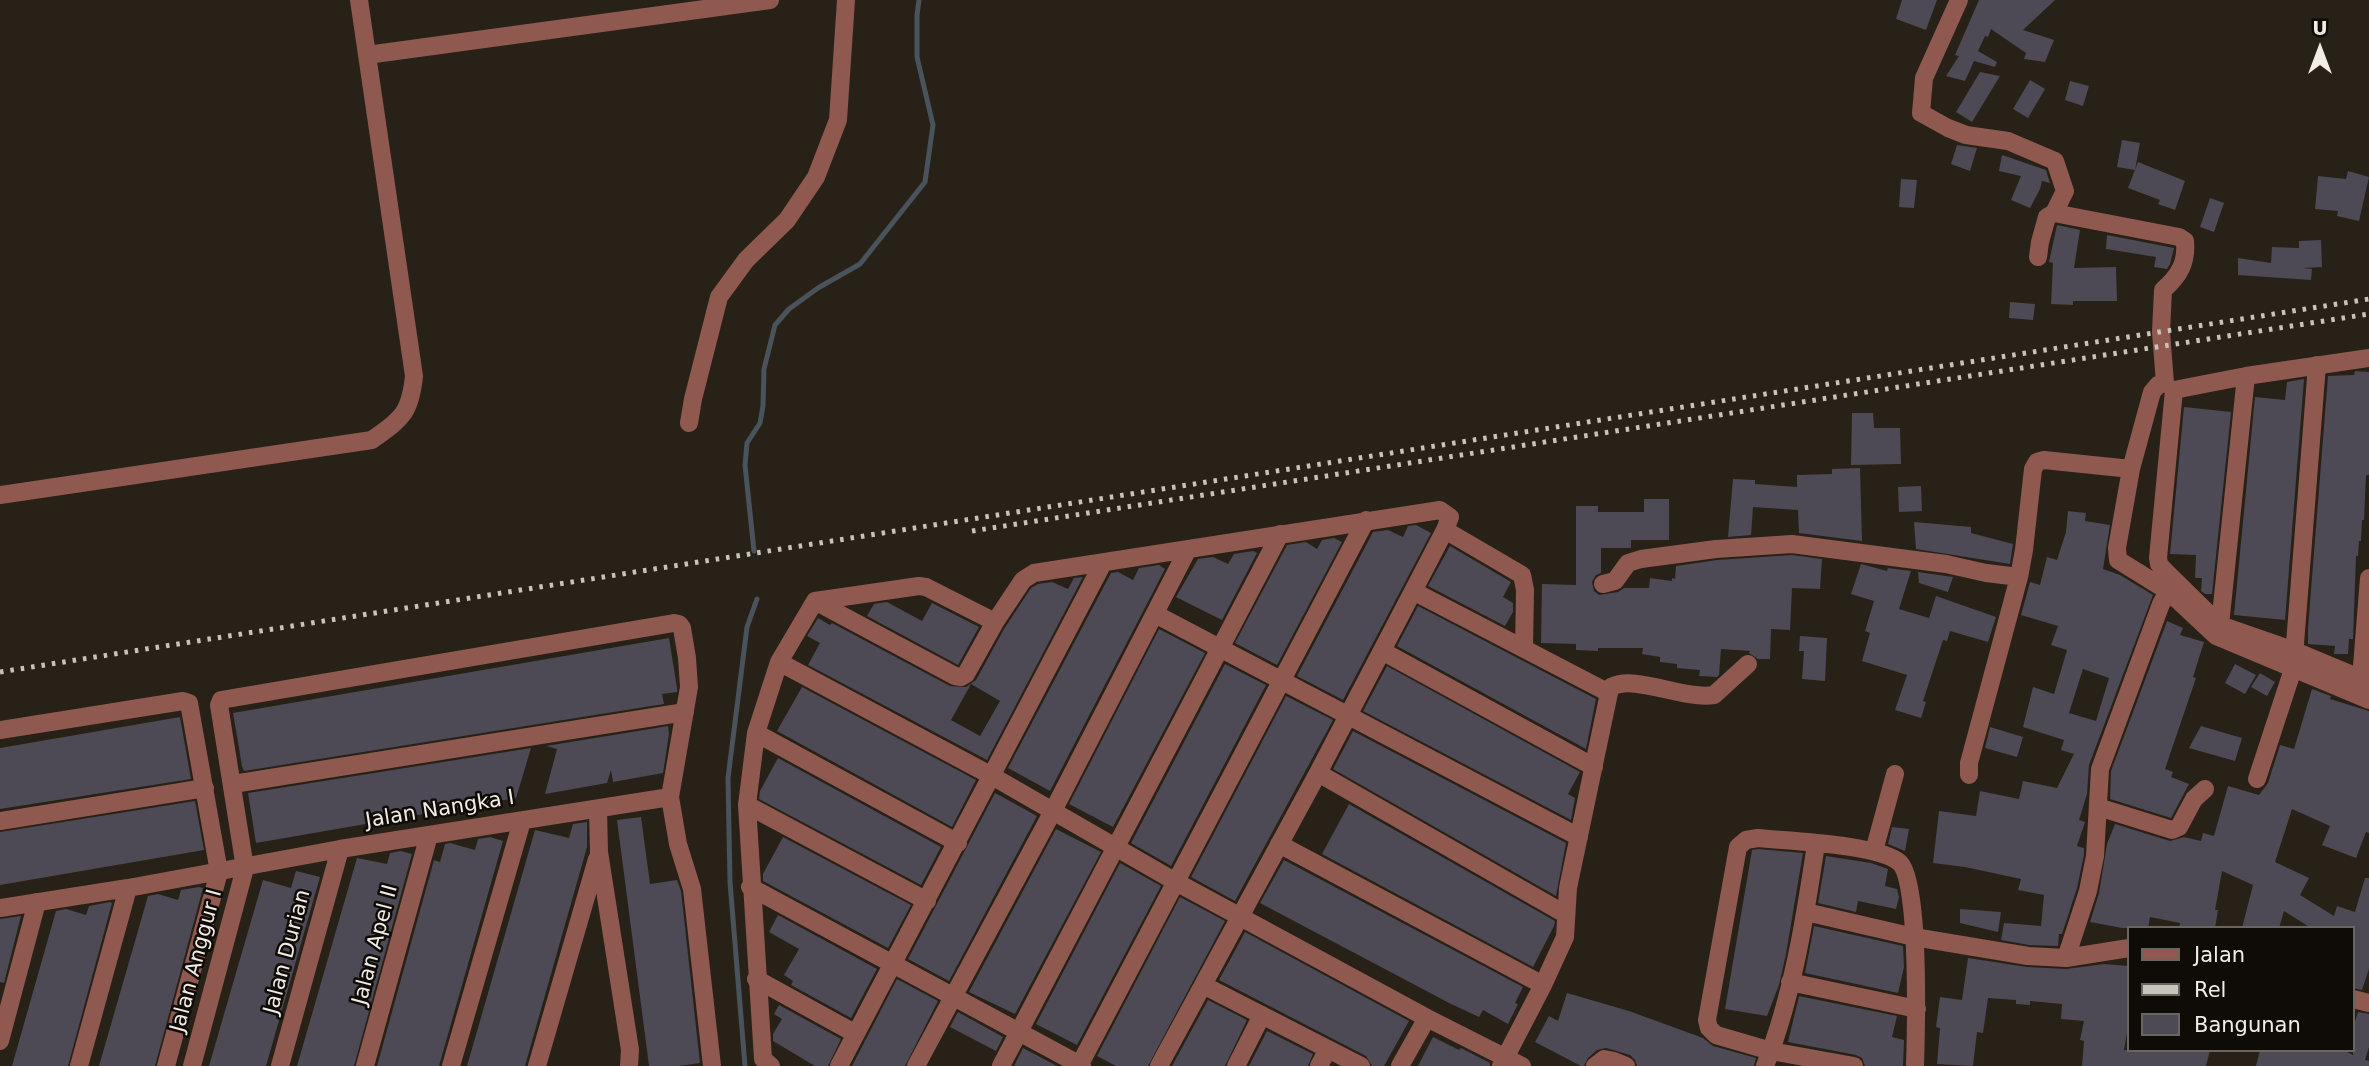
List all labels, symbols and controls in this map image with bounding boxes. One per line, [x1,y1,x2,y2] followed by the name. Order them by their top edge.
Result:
[2285,14,2355,84] north arrow
[2312,17,2328,39] text: U
[364,786,516,834] street label: Jalan Nangka I
[348,882,404,1008] street label: Jalan Apel II
[166,887,228,1035] street label: Jalan Anggur I
[259,887,317,1017] street label: Jalan Durian
[2128,926,2355,1052] legend
[2194,943,2245,967] text: Jalan
[2194,978,2226,1002] text: Rel
[2194,1013,2301,1037] text: Bangunan

